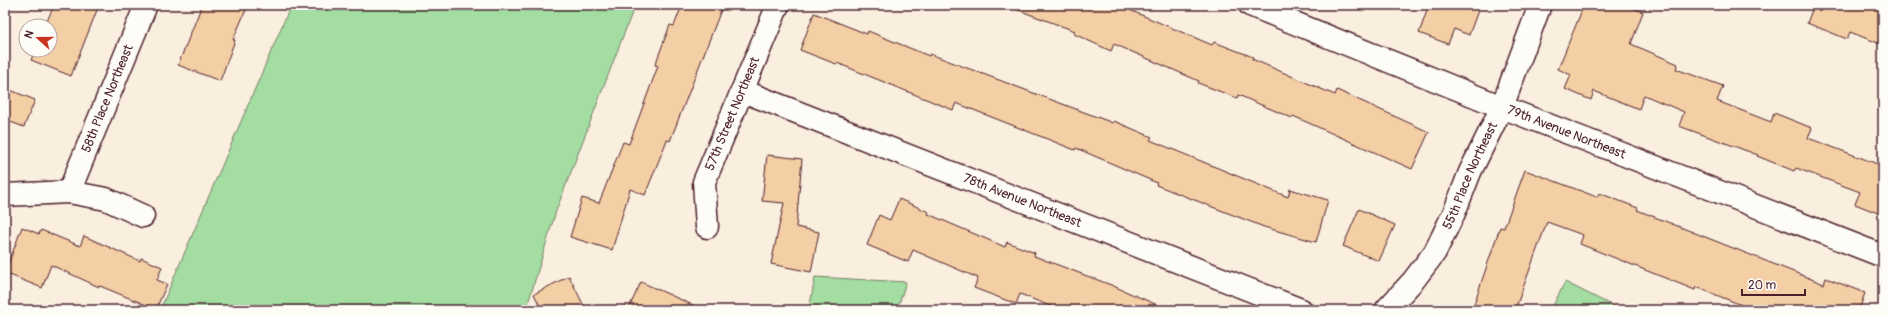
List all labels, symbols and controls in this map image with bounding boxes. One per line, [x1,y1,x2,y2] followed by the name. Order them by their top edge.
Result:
[18,18,58,58] north arrow
[22,28,37,40] text: N
[78,42,137,155] street label: 58th Place Northeast
[702,54,764,173] street label: 57th Street Northeast
[1505,102,1629,163] street label: 79th Avenue Northeast
[1439,119,1502,232] street label: 55th Place Northeast
[961,170,1084,231] street label: 78th Avenue Northeast
[1742,271,1805,297] scale bar
[1748,278,1777,293] text: 20 m

